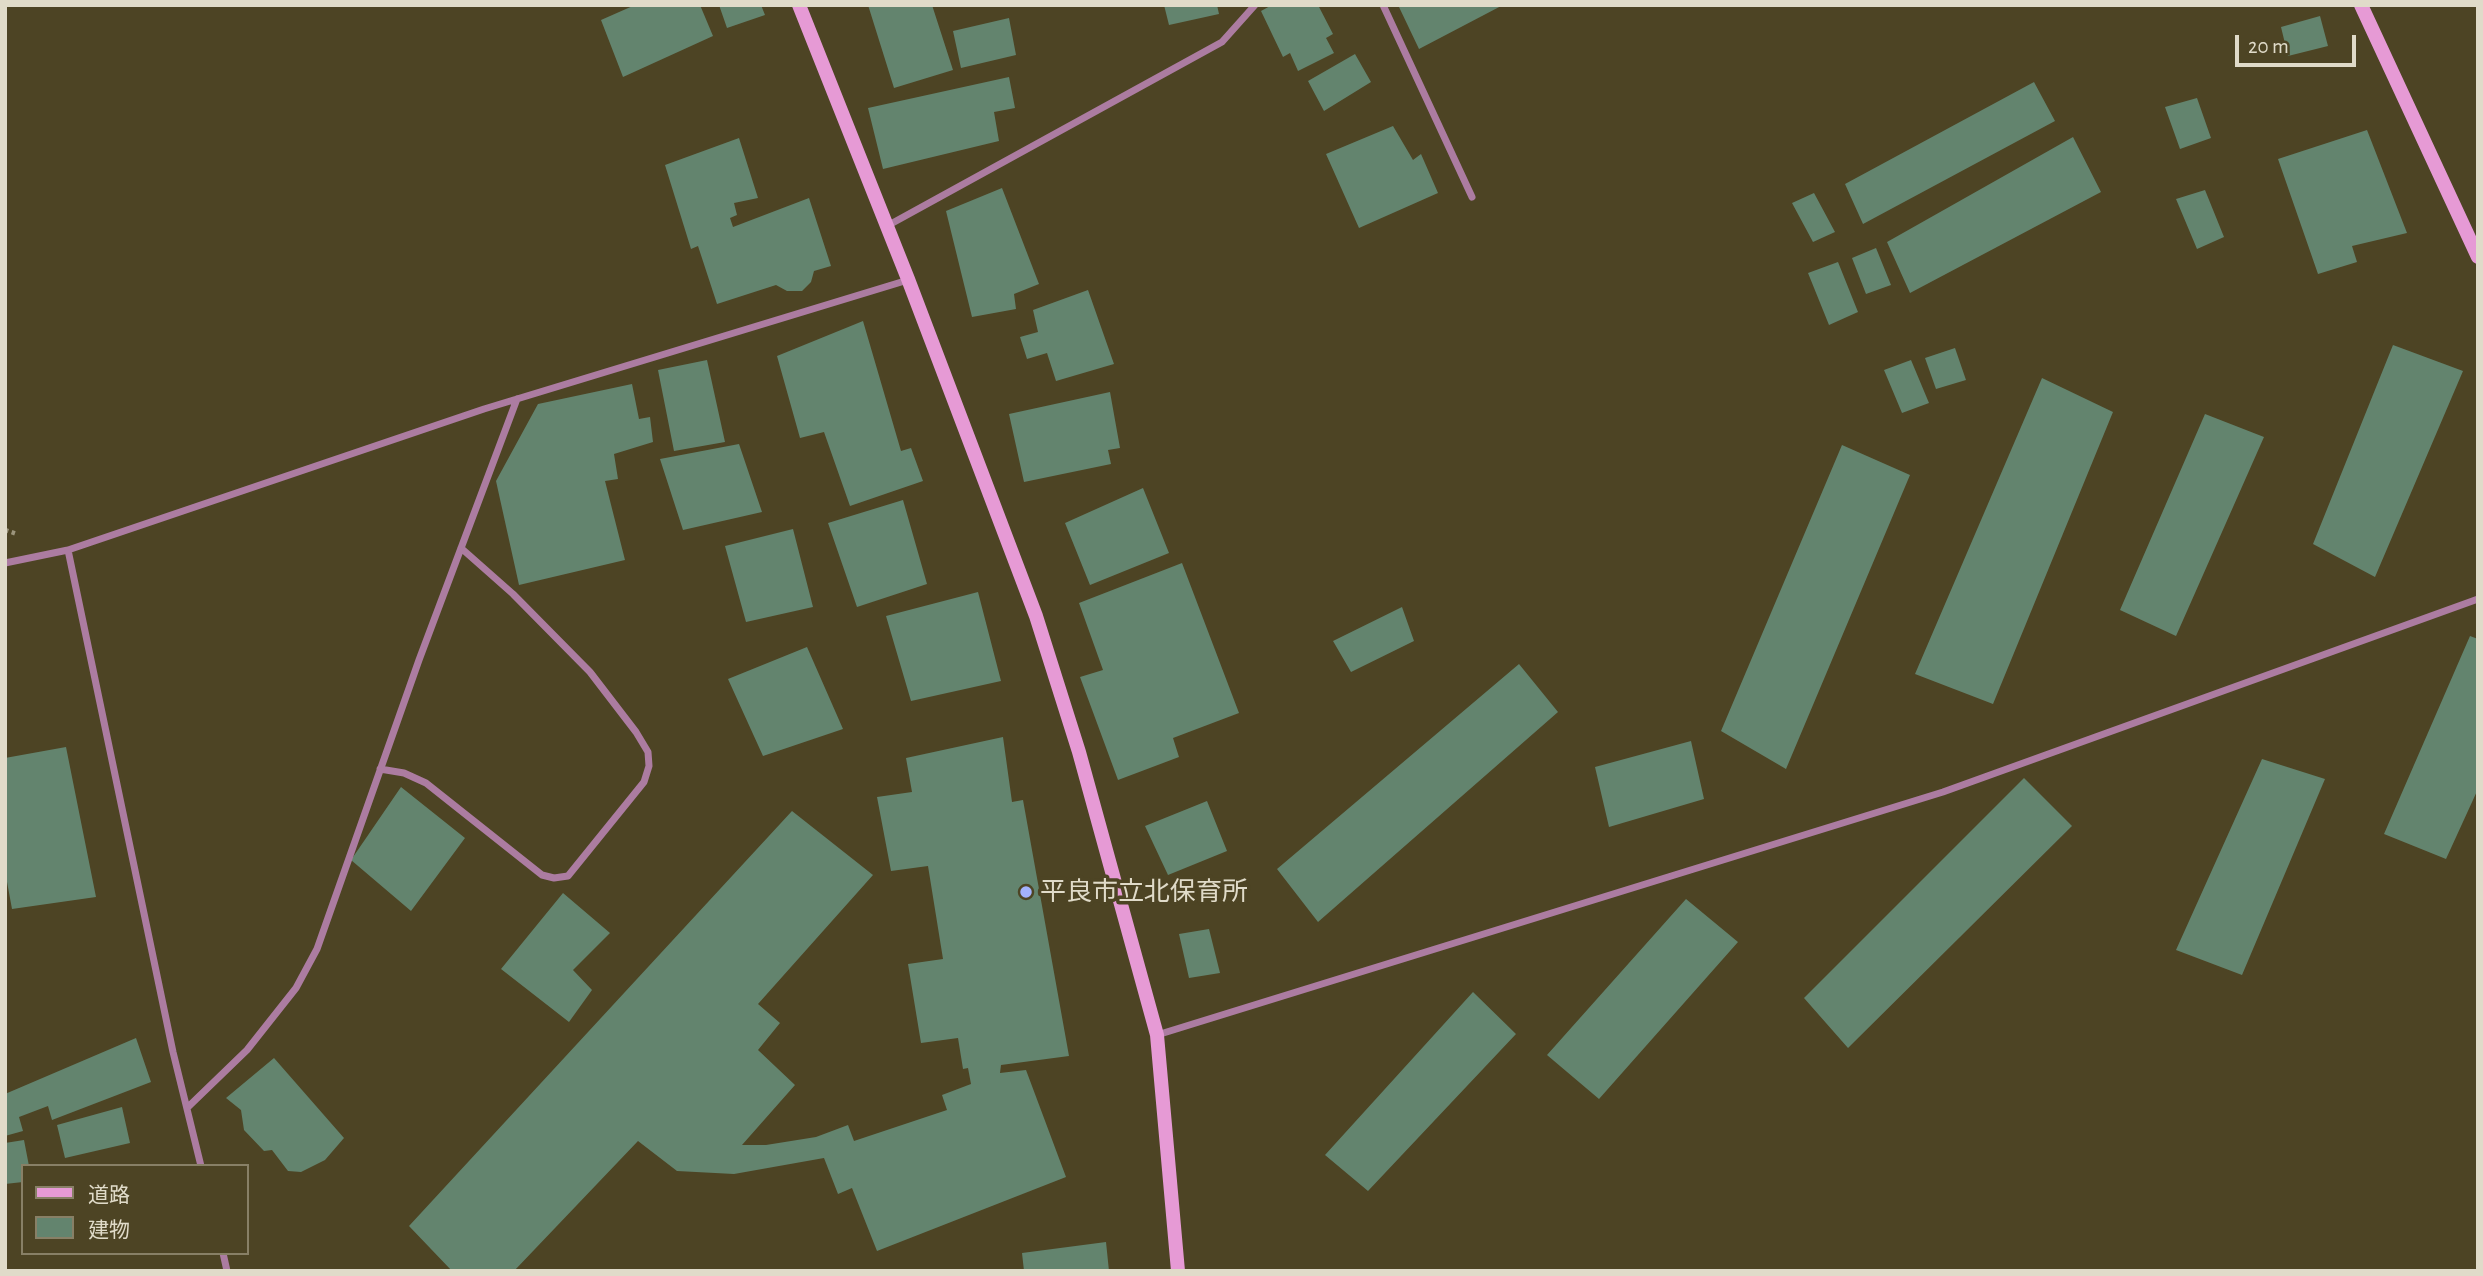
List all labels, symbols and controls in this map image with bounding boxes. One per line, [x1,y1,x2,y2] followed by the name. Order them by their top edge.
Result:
[2238,21,2359,65] scale bar
[2248,36,2289,57] text: 20 m
[1040,876,1248,908] place label: 平良市立北保育所
[1018,884,1034,900] marker: 平良市立北保育所
[21,1164,248,1255] legend
[88,1185,130,1206] text: 道路
[88,1220,130,1241] text: 建物

